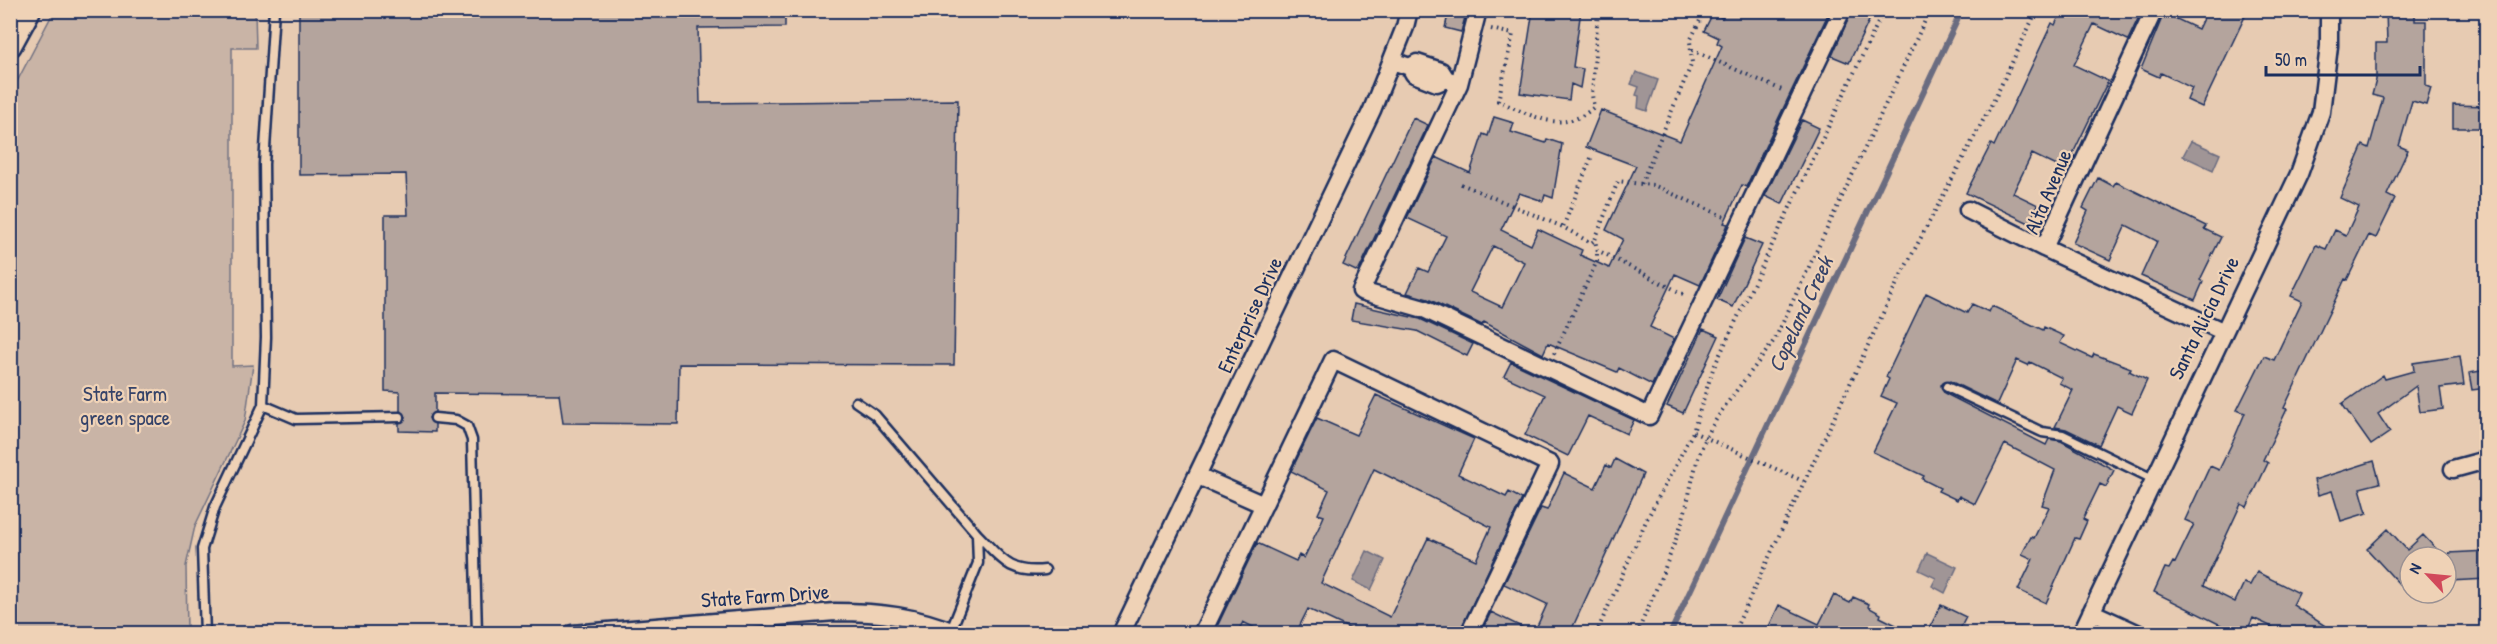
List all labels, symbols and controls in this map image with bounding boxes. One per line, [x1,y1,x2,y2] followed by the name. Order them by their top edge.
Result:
[2266,39,2420,77] scale bar
[2275,47,2307,72] text: 50 m
[2017,145,2078,239] street label: Alta Avenue
[1760,250,1841,377] water label: Copeland Creek
[2161,251,2246,384] street label: Santa Alicia Drive
[1210,252,1289,378] street label: Enterprise Drive
[80,379,170,432] park label: State Farm green space
[2398,545,2458,605] north arrow
[2403,559,2426,577] text: N
[700,577,830,614] street label: State Farm Drive

